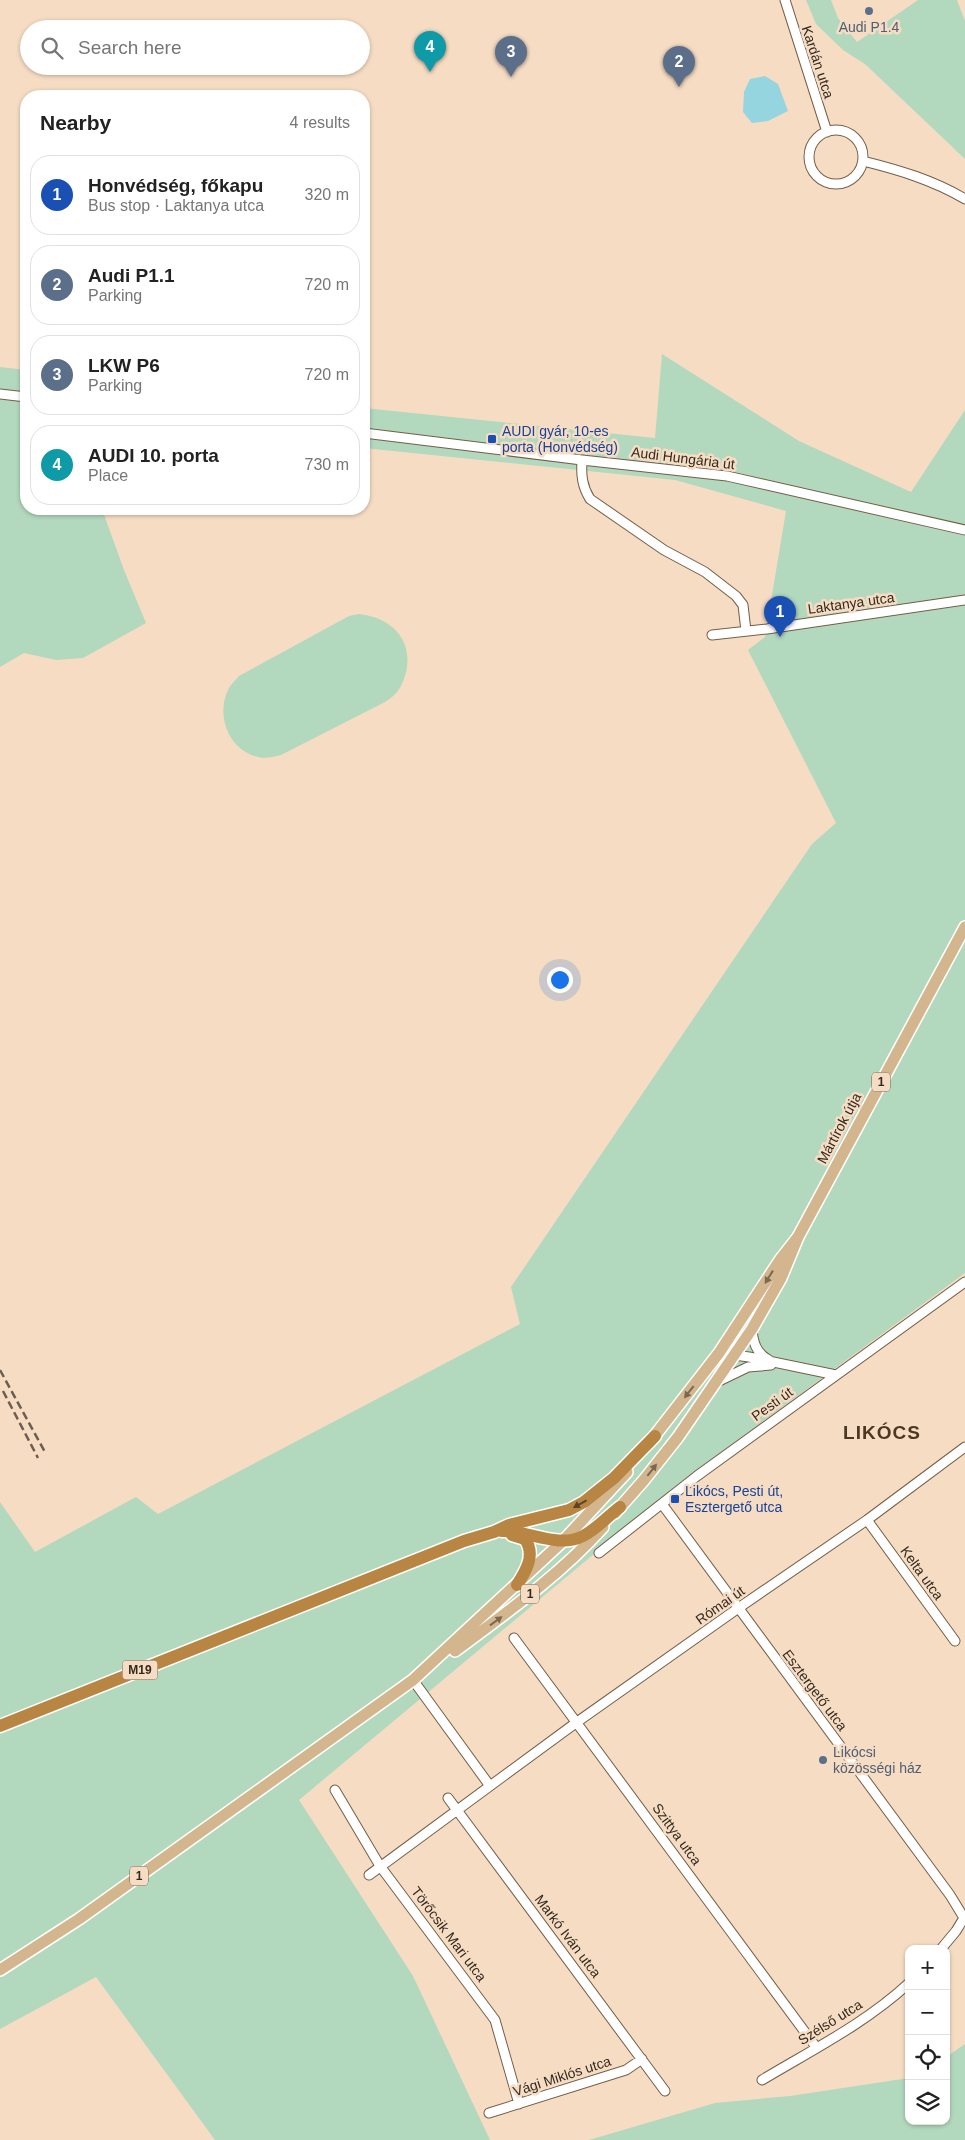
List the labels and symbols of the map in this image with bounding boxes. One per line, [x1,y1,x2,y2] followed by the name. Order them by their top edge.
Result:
[863,5,875,17] marker: Audi P1.4
[839,19,900,35] place label: Audi P1.4
[799,24,837,101] street label: Kardán utca
[414,31,446,72] pin: 4
[495,36,527,77] pin: 3
[663,46,695,87] pin: 2
[502,423,618,455] place label: AUDI gyár, 10-es porta (Honvédség)
[486,433,498,445] marker: AUDI gyár, 10-es porta (Honvédség)
[630,444,736,472] street label: Audi Hungária út
[807,589,895,617] street label: Laktanya utca
[764,596,796,637] pin: 1
[547,967,573,993] your location
[872,1072,890,1092] road number: 1
[814,1090,864,1166] street label: Mártírok útja
[765,1270,774,1284] one-way arrow
[748,1384,796,1424] street label: Pesti út
[684,1385,694,1399] one-way arrow
[843,1422,921,1443] district label: LIKÓCS
[647,1464,658,1477] one-way arrow
[685,1483,783,1515] place label: Likócs, Pesti út, Esztergető utca
[669,1493,681,1505] marker: Likócs, Pesti út, Esztergető utca
[573,1500,588,1508] one-way arrow
[897,1543,947,1603] street label: Kelta utca
[692,1582,748,1628] street label: Római út
[521,1585,539,1604] road number: 1
[490,1616,503,1626] one-way arrow
[779,1646,851,1734] street label: Esztergető utca
[122,1660,158,1680] road number: M19
[833,1744,922,1776] place label: Likócsi közösségi ház
[817,1754,829,1766] marker: Likócsi közösségi ház
[649,1800,705,1868] street label: Szittya utca
[130,1866,148,1885] road number: 1
[408,1884,490,1985] street label: Törőcsik Mari utca
[532,1891,604,1981] street label: Markó Iván utca
[795,1996,865,2048] street label: Szélső utca
[511,2053,613,2099] street label: Vági Miklós utca

